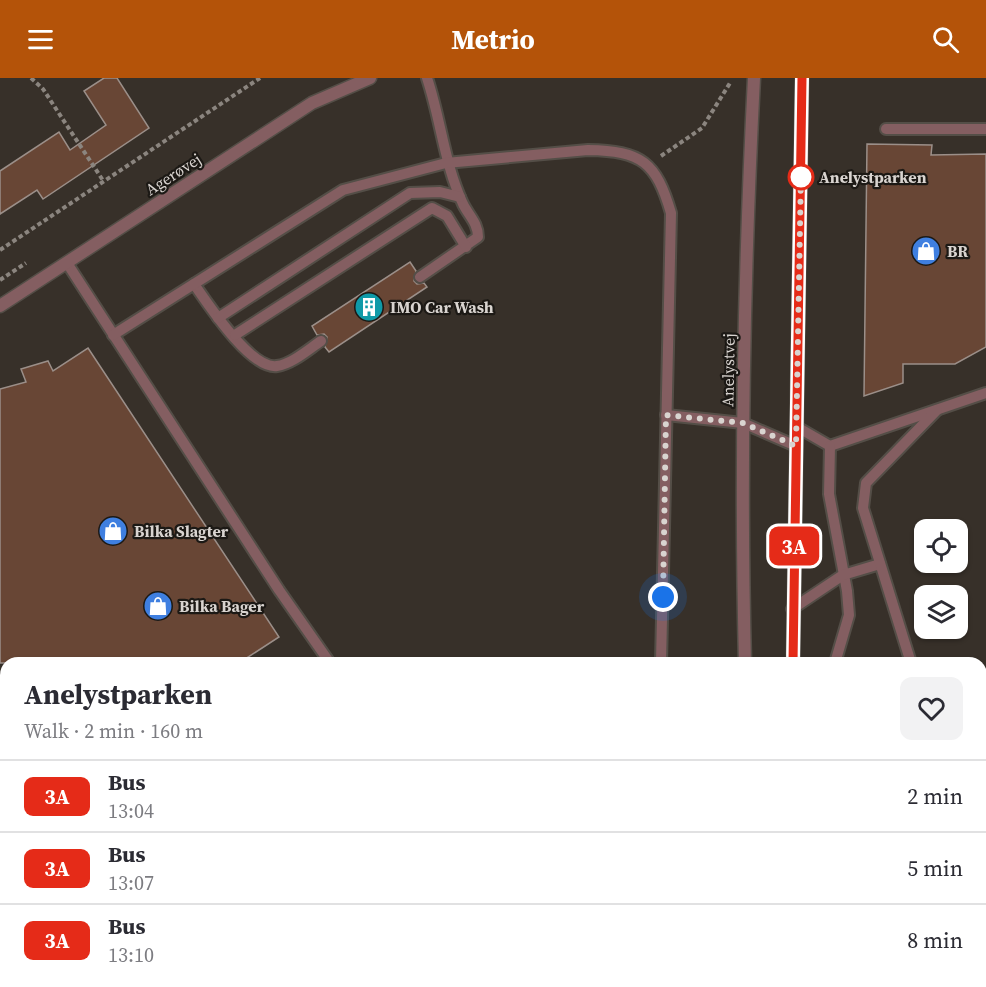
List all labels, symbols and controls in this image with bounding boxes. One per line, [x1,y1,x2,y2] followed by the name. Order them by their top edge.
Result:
[451,21,535,58] text: Metrio
[24,23,57,56] icon: menu
[929,23,962,56] icon: search
[141,148,205,200] street label: Agerøvej
[788,164,814,190] marker: Anelystparken
[819,166,927,188] place label: Anelystparken
[910,235,942,267] shop icon: BR
[947,240,968,262] place label: BR
[353,291,385,323] building icon: IMO Car Wash
[390,296,494,318] place label: IMO Car Wash
[716,333,740,407] street label: Anelystvej
[97,515,129,547] shop icon: Bilka Slagter
[914,519,968,639] map controls
[914,519,968,573] button: locate
[134,520,229,542] place label: Bilka Slagter
[767,526,821,566] line badge: 3A
[781,532,807,561] text: 3A
[648,582,678,612] your location
[914,585,968,639] button: layers
[142,590,174,622] shop icon: Bilka Bager
[179,595,265,617] place label: Bilka Bager
[24,675,212,713] text: Anelystparken
[900,677,963,740] button: heart
[24,717,203,745] text: Walk · 2 min · 160 m
[108,767,145,797] text: Bus
[907,781,963,811] text: 2 min
[44,782,70,811] text: 3A
[108,797,154,825] text: 13:04
[108,839,145,869] text: Bus
[907,853,963,883] text: 5 min
[44,854,70,883] text: 3A
[108,869,154,897] text: 13:07
[108,911,145,941] text: Bus
[907,925,963,955] text: 8 min
[44,926,70,955] text: 3A
[108,941,154,969] text: 13:10

